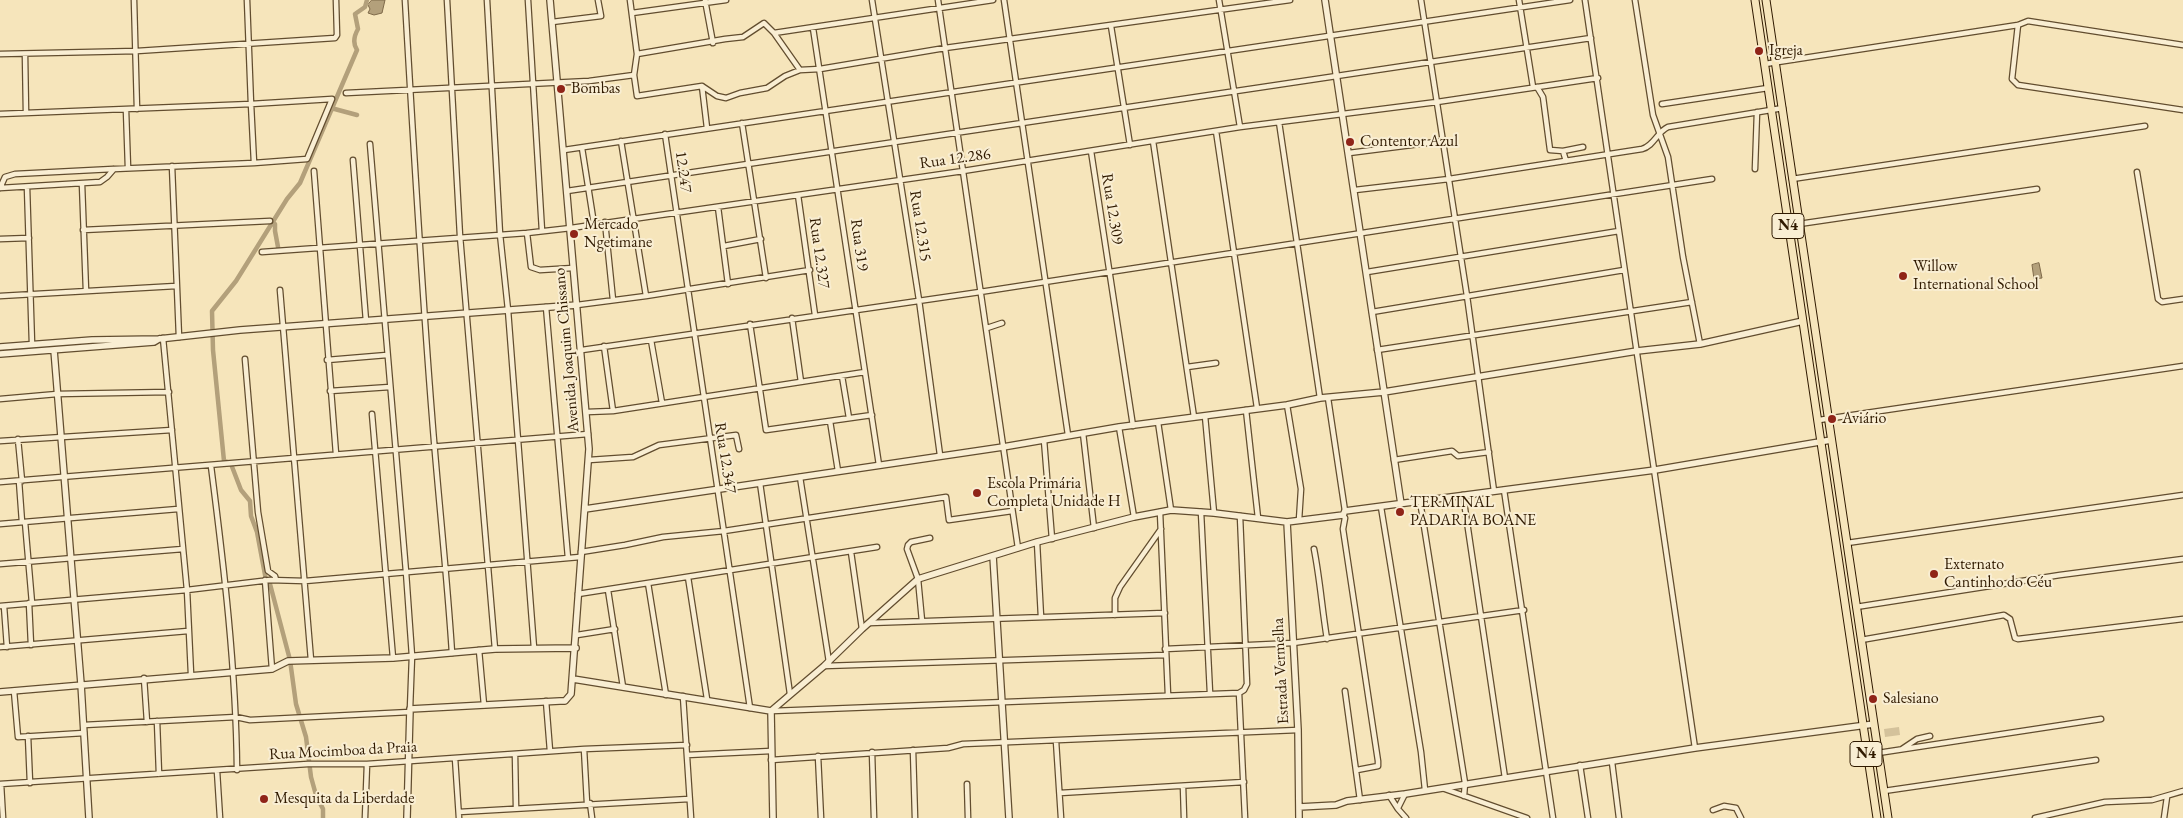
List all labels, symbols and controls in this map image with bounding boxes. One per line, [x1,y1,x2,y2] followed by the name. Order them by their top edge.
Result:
[1769,41,1803,61] place label: Igreja
[1753,45,1765,57] marker: Igreja
[571,79,620,99] place label: Bombas
[555,83,567,95] marker: Bombas
[1360,132,1458,152] place label: Contentor Azul
[1344,136,1356,148] marker: Contentor Azul
[918,145,992,173] street label: Rua 12.286
[671,150,695,194] street label: 12.247
[1097,172,1127,246] street label: Rua 12.309
[905,189,935,263] street label: Rua 12.315
[1772,214,1804,238] road number: N4
[584,215,652,253] place label: Mercado Ngetimane
[805,216,833,290] street label: Rua 12.327
[846,218,872,272] street label: Rua 319
[568,228,580,240] marker: Mercado Ngetimane
[1913,257,2039,295] place label: Willow International School
[550,267,584,433] street label: Avenida Joaquim Chissano
[1897,270,1909,282] marker: Willow International School
[1842,409,1886,429] place label: Aviário
[1826,413,1838,425] marker: Aviário
[710,421,740,495] street label: Rua 12.347
[987,474,1121,512] place label: Escola Primária Completa Unidade H
[971,487,983,499] marker: Escola Primária Completa Unidade H
[1410,493,1536,531] place label: TERMINAL PADARIA BOANE
[1394,506,1406,518] marker: TERMINAL PADARIA BOANE
[1944,555,2052,593] place label: Externato Cantinho do Céu
[1928,568,1940,580] marker: Externato Cantinho do Céu
[1269,617,1293,725] street label: Estrada Vermelha
[1883,689,1939,709] place label: Salesiano
[1867,693,1879,705] marker: Salesiano
[268,738,418,764] street label: Rua Mocimboa da Praia
[1850,742,1882,766] road number: N4
[274,789,414,809] place label: Mesquita da Liberdade
[258,793,270,805] marker: Mesquita da Liberdade

